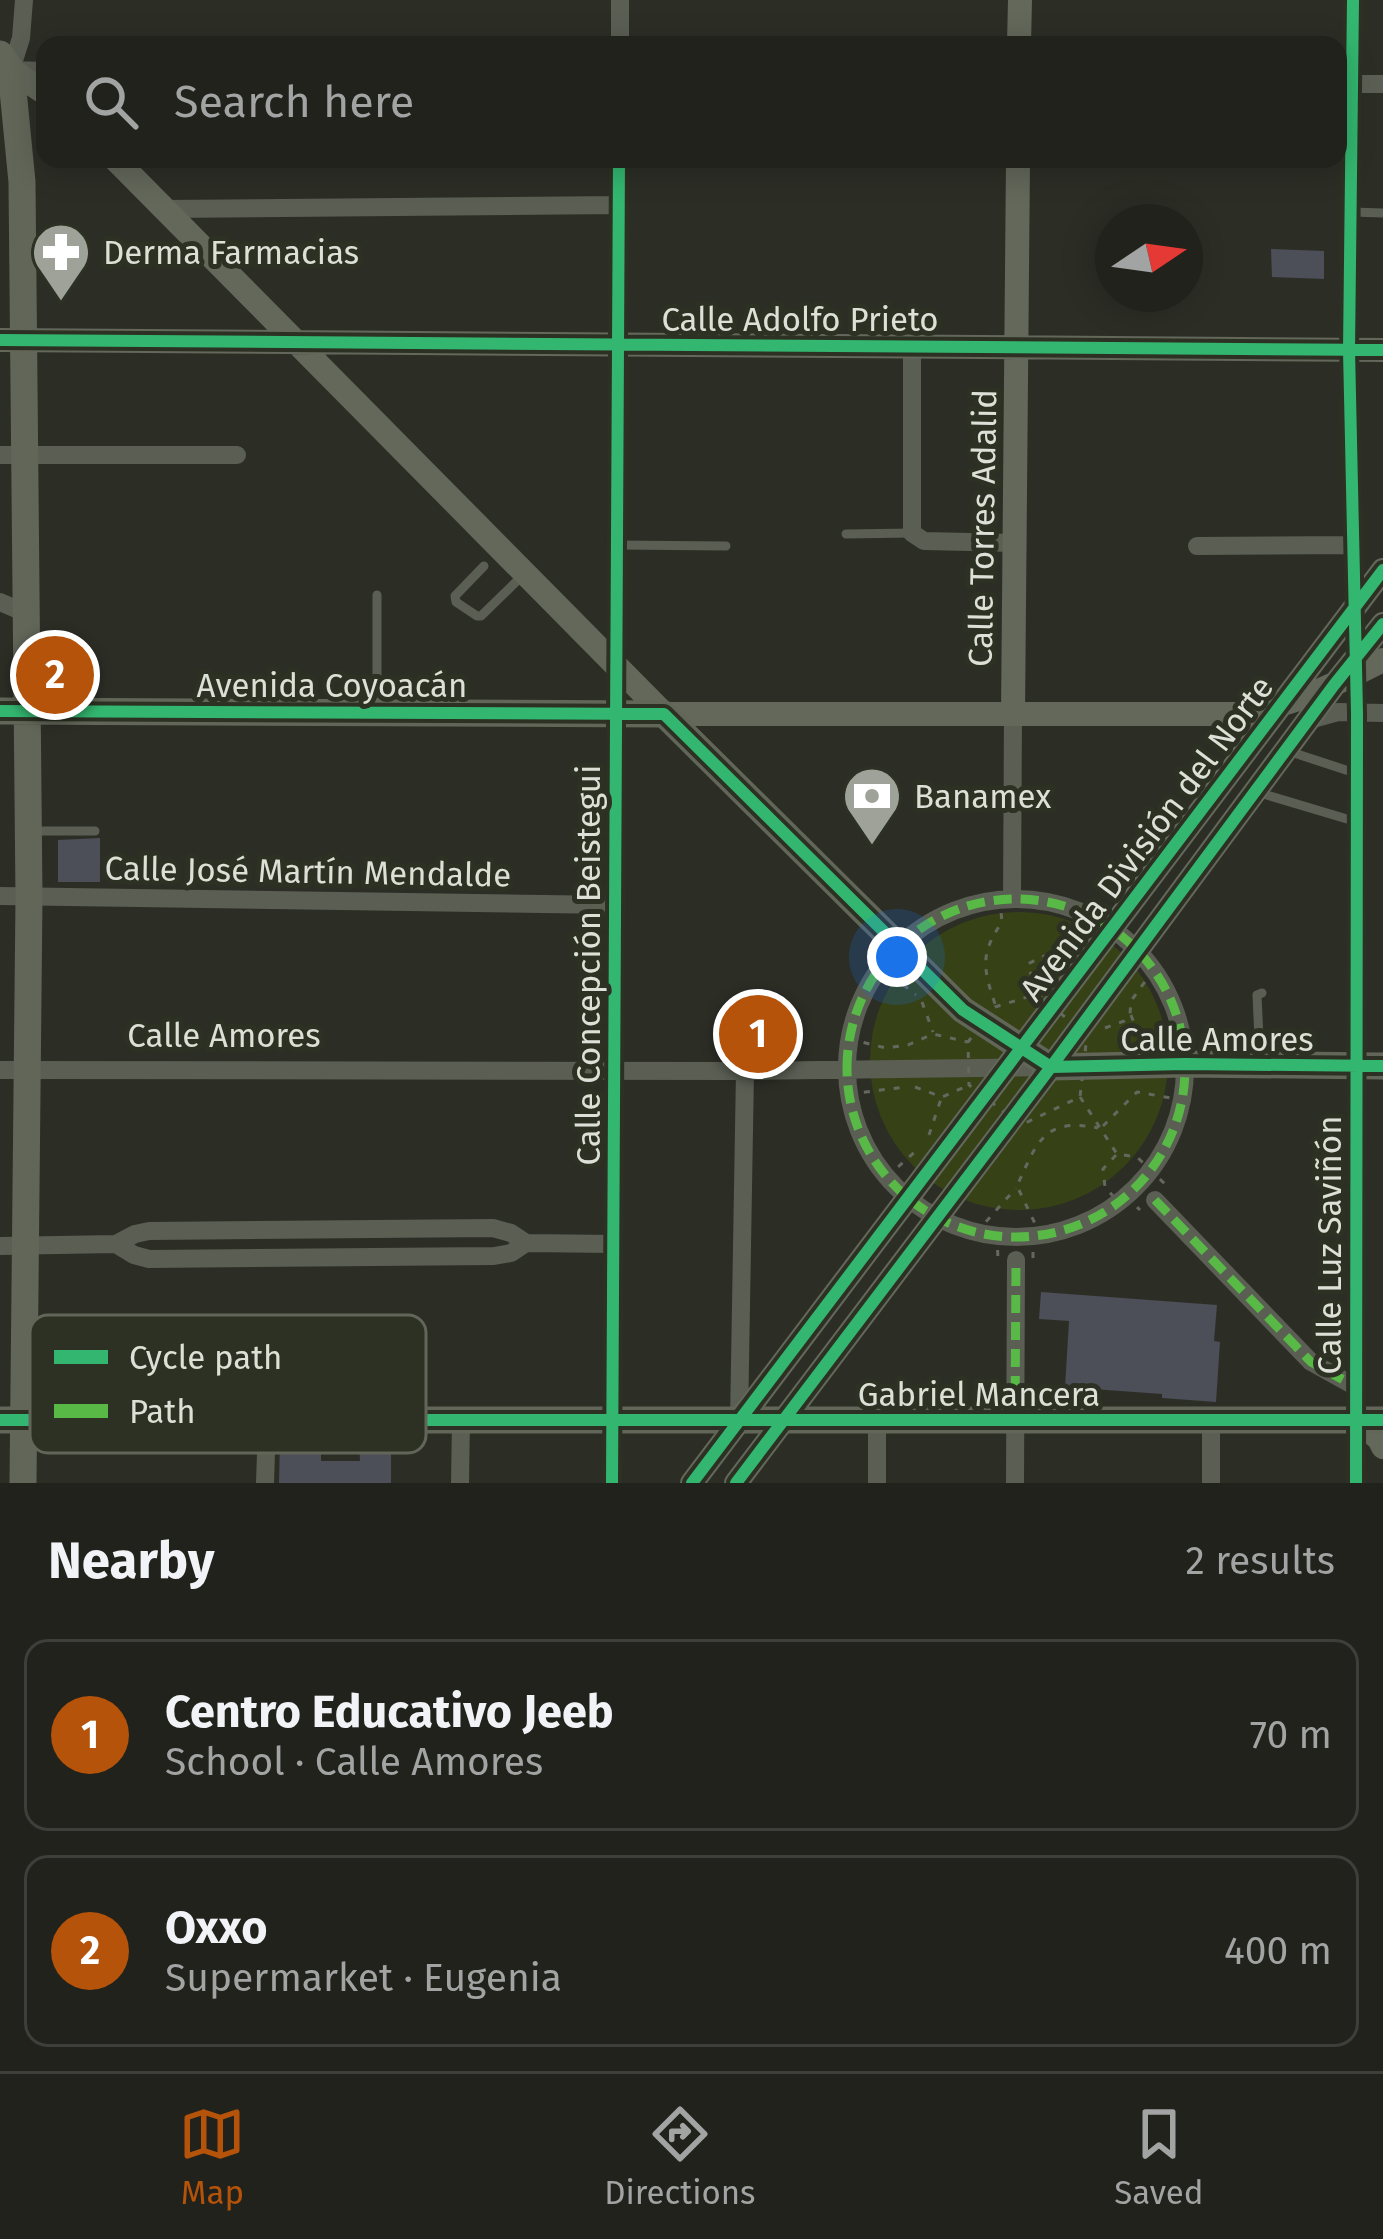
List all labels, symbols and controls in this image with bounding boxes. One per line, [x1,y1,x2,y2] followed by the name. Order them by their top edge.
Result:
[36,36,1347,168] search box
[78,69,144,135] icon: search
[174,75,414,129] text: Search here
[1095,204,1203,312] north arrow
[30,221,92,303] pharmacy icon: Derma Farmacias
[103,233,359,273] place label: Derma Farmacias
[661,300,939,340] street label: Calle Adolfo Prieto
[961,389,1005,667] street label: Calle Torres Adalid
[16,630,94,720] pin: 2
[197,666,467,706] street label: Avenida Coyoacán
[1012,668,1282,1009] street label: Avenida División del Norte
[569,765,609,1165] street label: Calle Concepción Beistegui
[841,765,903,847] bank icon: Banamex
[914,777,1051,817] place label: Banamex
[104,848,512,896] street label: Calle José Martín Mendalde
[867,927,927,987] your location
[719,989,797,1079] pin: 1
[127,1016,321,1056] street label: Calle Amores
[1120,1020,1314,1060] street label: Calle Amores
[1310,1116,1350,1374] street label: Calle Luz Saviñón
[30,1315,426,1453] legend
[129,1338,282,1378] text: Cycle path
[858,1375,1100,1415] street label: Gabriel Mancera
[129,1392,196,1432] text: Path
[48,1530,214,1592] text: Nearby
[1186,1538,1335,1584] text: 2 results
[165,1685,614,1739] text: Centro Educativo Jeeb
[81,1712,99,1758] text: 1
[1250,1712,1332,1758] text: 70 m
[165,1739,543,1785] text: School · Calle Amores
[165,1901,267,1955] text: Oxxo
[80,1928,100,1974] text: 2
[1224,1928,1332,1974] text: 400 m
[165,1955,562,2001] text: Supermarket · Eugenia
[179,2101,245,2213] tab: Map
[604,2101,756,2213] tab: Directions
[1114,2101,1204,2213] tab: Saved

